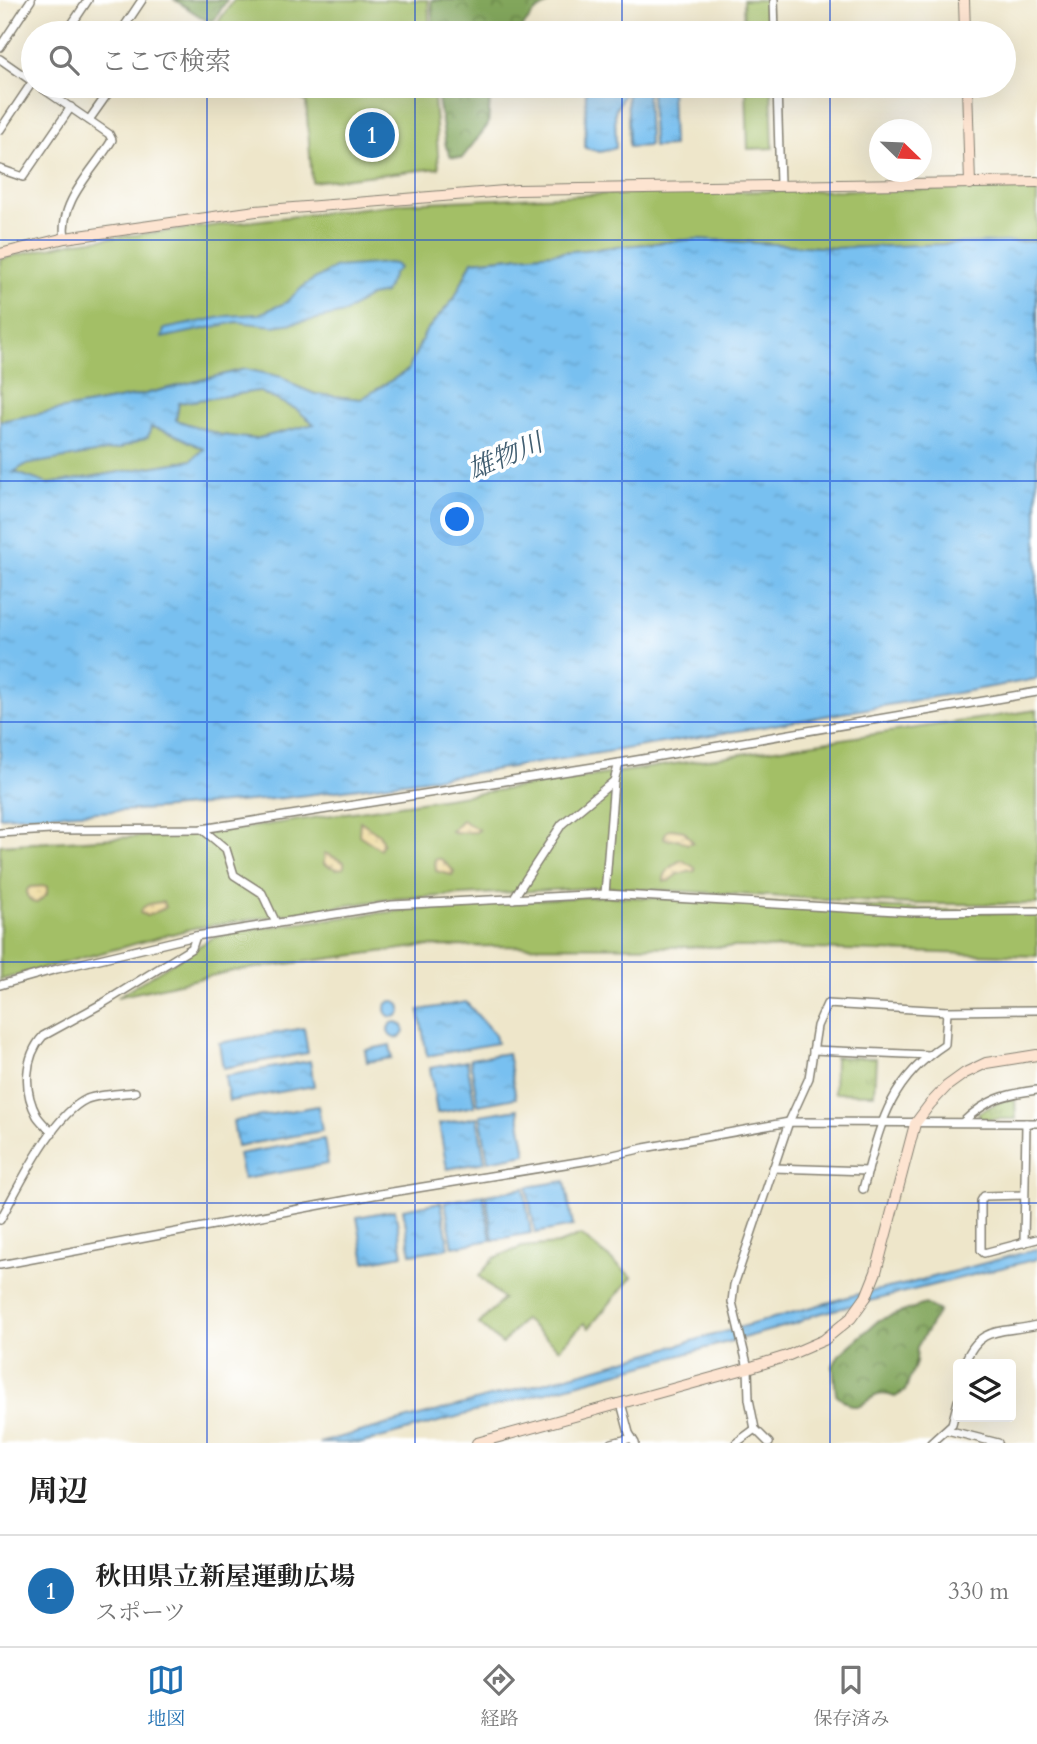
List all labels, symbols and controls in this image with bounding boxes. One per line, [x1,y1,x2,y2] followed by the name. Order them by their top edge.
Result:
[21,21,1016,98] search box
[45,41,83,79] icon: search
[101,44,231,79] text: ここで検索
[349,109,395,161] pin: 1
[869,119,932,182] north arrow
[462,424,551,488] water label: 雄物川
[440,502,474,536] your location
[953,1359,1016,1422] map controls
[953,1359,1016,1422] button: layers
[28,1471,88,1512] text: 周辺
[95,1559,355,1594] text: 秋田県立新屋運動広場
[45,1576,57,1607] text: 1
[948,1576,1009,1607] text: 330 m
[95,1597,186,1628] text: スポーツ
[147,1661,186,1732] tab: 地図
[480,1661,519,1732] tab: 経路
[813,1661,890,1732] tab: 保存済み

